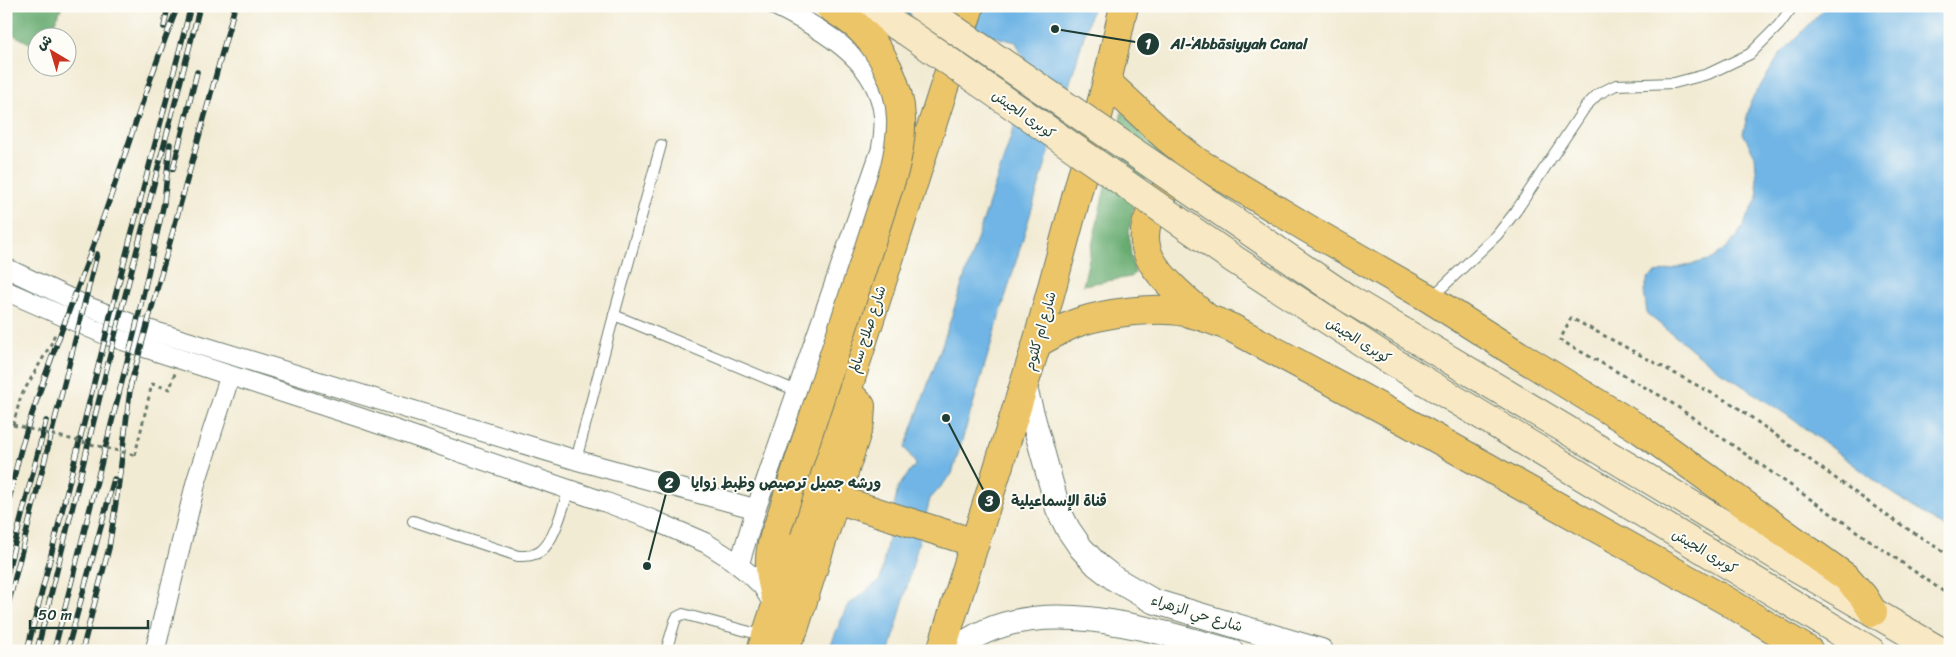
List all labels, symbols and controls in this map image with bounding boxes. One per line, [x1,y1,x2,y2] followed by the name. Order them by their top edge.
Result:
[28,28,78,78] north arrow
[31,28,58,57] text: ش
[1135,29,1317,59] callout: Al-ʿAbbāsiyyah Canal
[1145,31,1152,57] text: 1
[1170,31,1308,57] text: Al-ʿAbbāsiyyah Canal
[986,83,1061,146] street label: كوبرى الجيش
[842,282,893,376] street label: شارع صلاح سالم
[1017,288,1064,374] street label: شارع ام كلثوم
[1321,310,1396,370] street label: كوبرى الجيش
[656,467,891,497] callout: ورشه جميل ترصيص وظبط زوايا
[664,470,674,496] text: 2
[691,470,881,496] text: ورشه جميل ترصيص وظبط زوايا
[976,486,1117,516] callout: قناة الإسماعيلية
[984,488,994,514] text: 3
[1011,488,1107,514] text: قناة الإسماعيلية
[1667,522,1743,581] street label: كوبرى الجيش
[1148,588,1246,639] street label: شارع حي الزهراء
[30,597,148,629] scale bar
[38,602,73,628] text: 50 m

